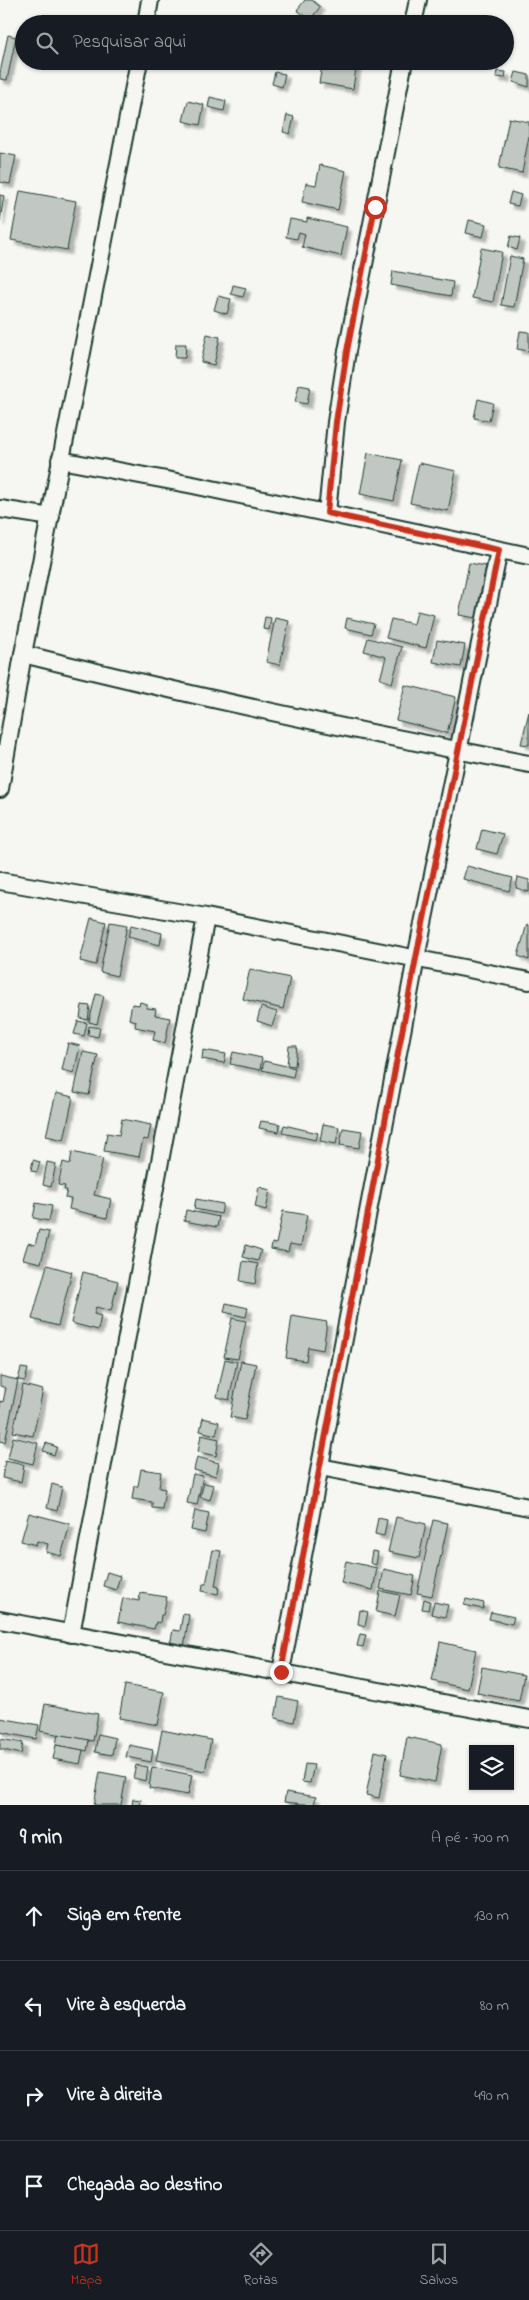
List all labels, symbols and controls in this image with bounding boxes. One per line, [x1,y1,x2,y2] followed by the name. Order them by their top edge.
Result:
[15,15,514,70] search box
[33,29,61,57] icon: search
[73,29,186,56] text: Pesquisar aqui
[364,196,387,219] route start
[270,1661,293,1684] route end
[469,1745,514,1790] map controls
[469,1745,514,1790] button: layers
[20,1823,62,1853] text: 9 min
[431,1826,509,1850] text: A pé · 700 m
[20,1902,48,1930] icon: ahead
[67,1902,181,1929] text: Siga em frente
[474,1904,509,1928] text: 130 m
[20,1992,48,2020] icon: left
[67,1992,186,2019] text: Vire à esquerda
[480,1994,509,2018] text: 80 m
[20,2082,48,2110] icon: right
[67,2082,162,2109] text: Vire à direita
[474,2084,509,2108] text: 490 m
[20,2172,48,2200] icon: arrive
[67,2172,222,2199] text: Chegada ao destino
[71,2240,102,2291] tab: Mapa
[244,2240,278,2291] tab: Rotas
[419,2240,458,2291] tab: Salvos

